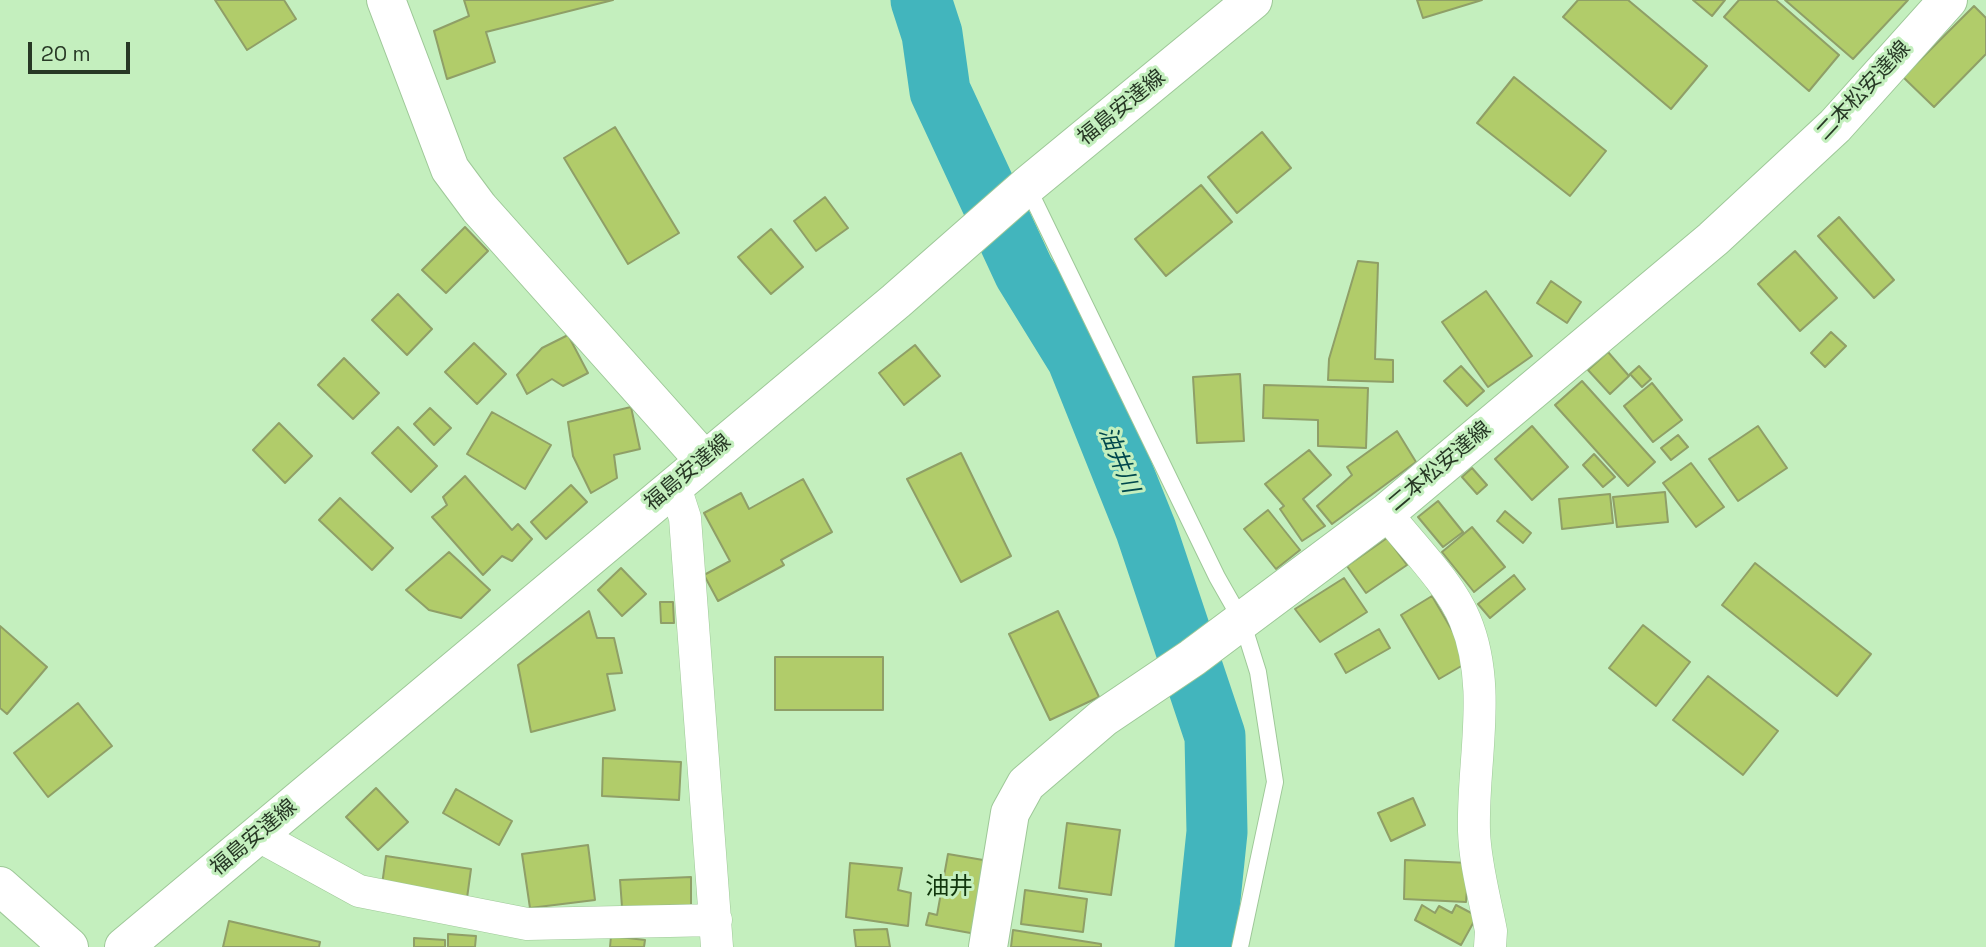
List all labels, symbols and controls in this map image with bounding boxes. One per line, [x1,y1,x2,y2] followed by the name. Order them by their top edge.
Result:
[32,28,133,72] scale bar
[1812,36,1916,146] street label: 二本松安達線
[41,40,91,67] text: 20 m
[1073,65,1171,151] street label: 福島安達線
[1384,417,1496,517] street label: 二本松安達線
[1092,423,1144,497] water label: 油井川
[640,430,736,516] street label: 福島安達線
[206,795,302,881] street label: 福島安達線
[925,873,973,901] district label: 油井

